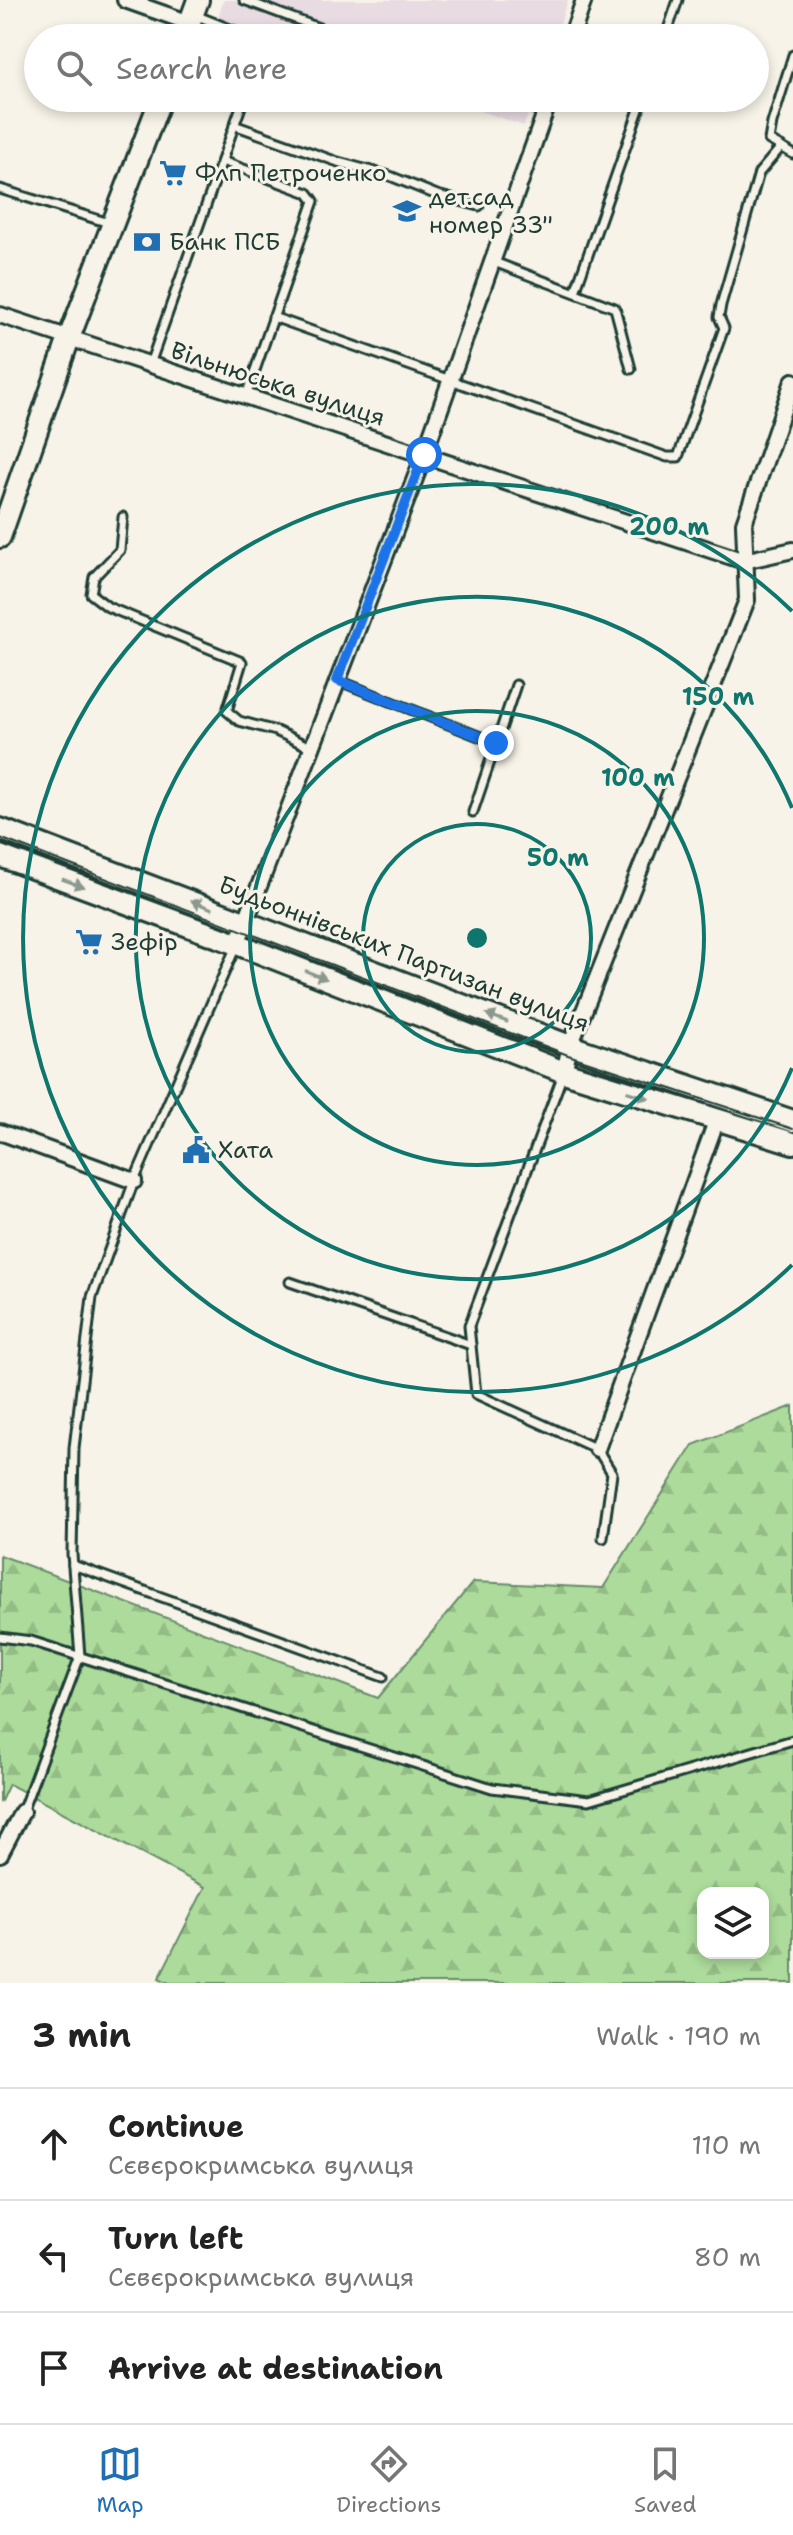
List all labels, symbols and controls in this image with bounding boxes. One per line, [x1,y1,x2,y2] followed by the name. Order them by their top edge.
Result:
[24,24,769,112] search box
[52,46,96,90] icon: search
[116,48,287,89] text: Search here
[195,157,386,189] place label: Флп Петроченко
[158,158,188,188] supermarket icon: Флп Петроченко
[429,181,553,241] place label: дет.сад номер 33"
[392,196,422,226] school or university icon: дет.сад номер 33"
[169,226,281,258] place label: Банк ПСБ
[132,227,162,257] bank icon: Банк ПСБ
[167,334,389,434] street label: Вільнюська вулиця
[406,437,442,473] route start
[629,511,709,543] text: 200 m
[682,681,754,713] text: 150 m
[478,725,514,761] route end
[601,762,675,794] text: 100 m
[527,842,589,874] text: 50 m
[214,868,594,1040] street label: Будьоннівських Партизан вулиця
[61,877,85,890] one-way arrow
[190,898,214,911] one-way arrow
[463,924,491,952] centre of rings
[111,926,178,958] place label: Зефір
[74,927,104,957] supermarket icon: Зефір
[304,969,328,982] one-way arrow
[485,1011,509,1024] one-way arrow
[627,1089,651,1102] one-way arrow
[218,1134,273,1166] place label: Хата
[181,1135,211,1165] public building icon: Хата
[697,1887,769,1959] map controls
[697,1887,769,1959] button: layers
[32,2012,131,2058] text: 3 min
[596,2018,761,2053] text: Walk · 190 m
[108,2106,244,2147] text: Continue
[32,2122,76,2166] icon: ahead
[691,2127,761,2162] text: 110 m
[108,2147,414,2182] text: Сєвєрокримська вулиця
[108,2218,243,2259] text: Turn left
[32,2234,76,2278] icon: left
[694,2239,761,2274] text: 80 m
[108,2259,414,2294] text: Сєвєрокримська вулиця
[32,2346,76,2390] icon: arrive
[108,2348,443,2389] text: Arrive at destination
[96,2442,144,2519] tab: Map
[336,2442,441,2519] tab: Directions
[634,2442,697,2519] tab: Saved

